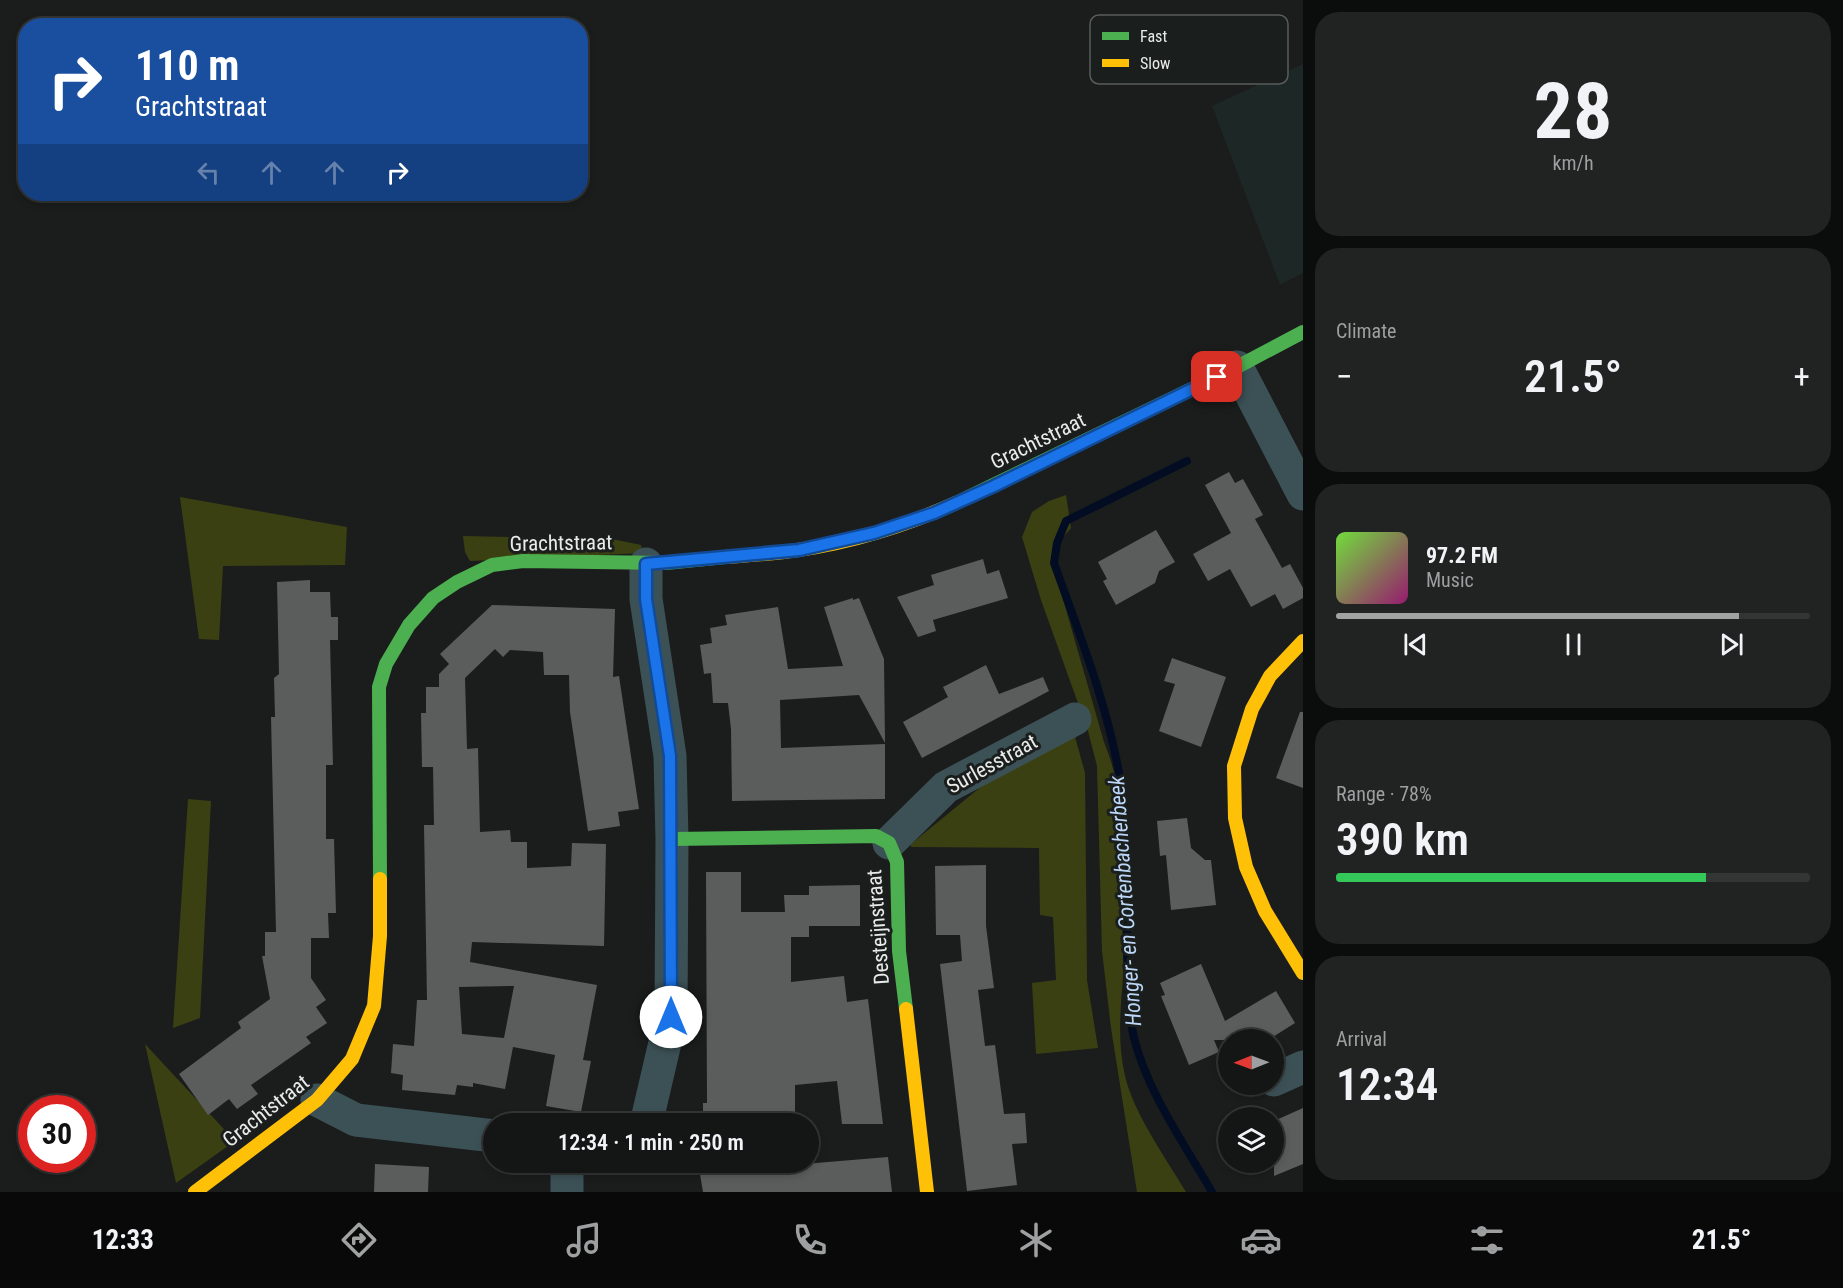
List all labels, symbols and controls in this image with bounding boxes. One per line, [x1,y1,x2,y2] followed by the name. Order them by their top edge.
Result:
[1090,15,1288,84] legend
[1140,27,1167,46] text: Fast
[135,41,240,90] text: 110 m
[36,42,114,120] icon: right
[1140,54,1170,73] text: Slow
[1534,66,1612,157] text: 28
[135,91,267,123] text: Grachtstraat
[1552,151,1594,175] text: km/h
[192,156,225,189] icon: left
[255,156,288,189] icon: ahead
[318,156,351,189] icon: ahead
[381,156,414,189] icon: right
[1336,319,1396,343] text: Climate
[1524,350,1622,403] text: 21.5°
[1191,351,1242,402] pin
[1336,357,1353,396] text: −
[1794,357,1810,396] text: +
[1200,360,1233,393] icon: arrive
[987,408,1089,474] street label: Grachtstraat
[509,530,613,556] street label: Grachtstraat
[1426,543,1498,568] text: 97.2 FM
[1426,568,1474,592] text: Music
[1399,628,1432,661] icon: previous
[1557,628,1590,661] icon: pause
[1715,628,1748,661] icon: next
[943,729,1041,799] street label: Surlesstraat
[1104,775,1146,1027] water label: Honger- en Cortenbacherbeek
[1336,782,1432,806] text: Range · 78%
[1336,813,1469,866] text: 390 km
[862,869,894,985] street label: Desteijnstraat
[639,985,703,1049] position arrow
[1336,1027,1387,1051] text: Arrival
[1218,1029,1284,1095] north arrow
[1218,1029,1284,1173] map controls
[1336,1058,1438,1111] text: 12:34
[218,1070,314,1152] street label: Grachtstraat
[18,1095,96,1173] speed limit sign: 30
[1218,1107,1284,1173] button: layers
[558,1130,744,1155] text: 12:34 · 1 min · 250 m
[338,1219,380,1261] icon: directions
[563,1219,605,1261] icon: music
[789,1219,831,1261] icon: phone
[1015,1219,1057,1261] icon: climate
[1240,1219,1282,1261] icon: car
[1466,1219,1508,1261] icon: filters
[92,1224,154,1256] text: 12:33
[1692,1224,1751,1256] text: 21.5°

